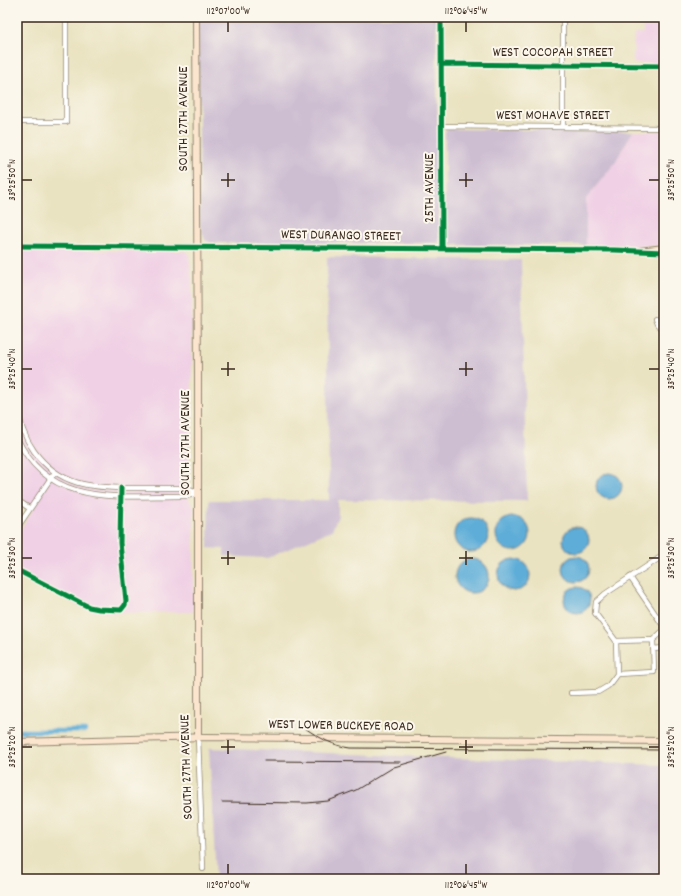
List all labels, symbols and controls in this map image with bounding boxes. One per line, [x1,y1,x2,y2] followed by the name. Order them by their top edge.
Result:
[206,5,250,19] text: 112°07'00"W
[445,5,487,19] text: 112°06'45"W
[493,43,614,63] street label: WEST COCOPAH STREET
[174,66,194,172] street label: SOUTH 27TH AVENUE
[496,106,610,126] street label: WEST MOHAVE STREET
[420,153,440,223] street label: 25TH AVENUE
[6,159,20,201] text: 33°25'50"N
[665,159,679,201] text: 33°25'50"N
[281,225,402,247] street label: WEST DURANGO STREET
[6,348,20,390] text: 33°25'40"N
[665,348,679,390] text: 33°25'40"N
[176,390,196,496] street label: SOUTH 27TH AVENUE
[6,537,20,579] text: 33°25'30"N
[665,537,679,579] text: 33°25'30"N
[175,713,199,820] street label: SOUTH 27TH AVENUE
[268,715,414,737] street label: WEST LOWER BUCKEYE ROAD
[6,726,20,768] text: 33°25'20"N
[665,726,679,768] text: 33°25'20"N
[206,879,250,893] text: 112°07'00"W
[445,879,487,893] text: 112°06'45"W

